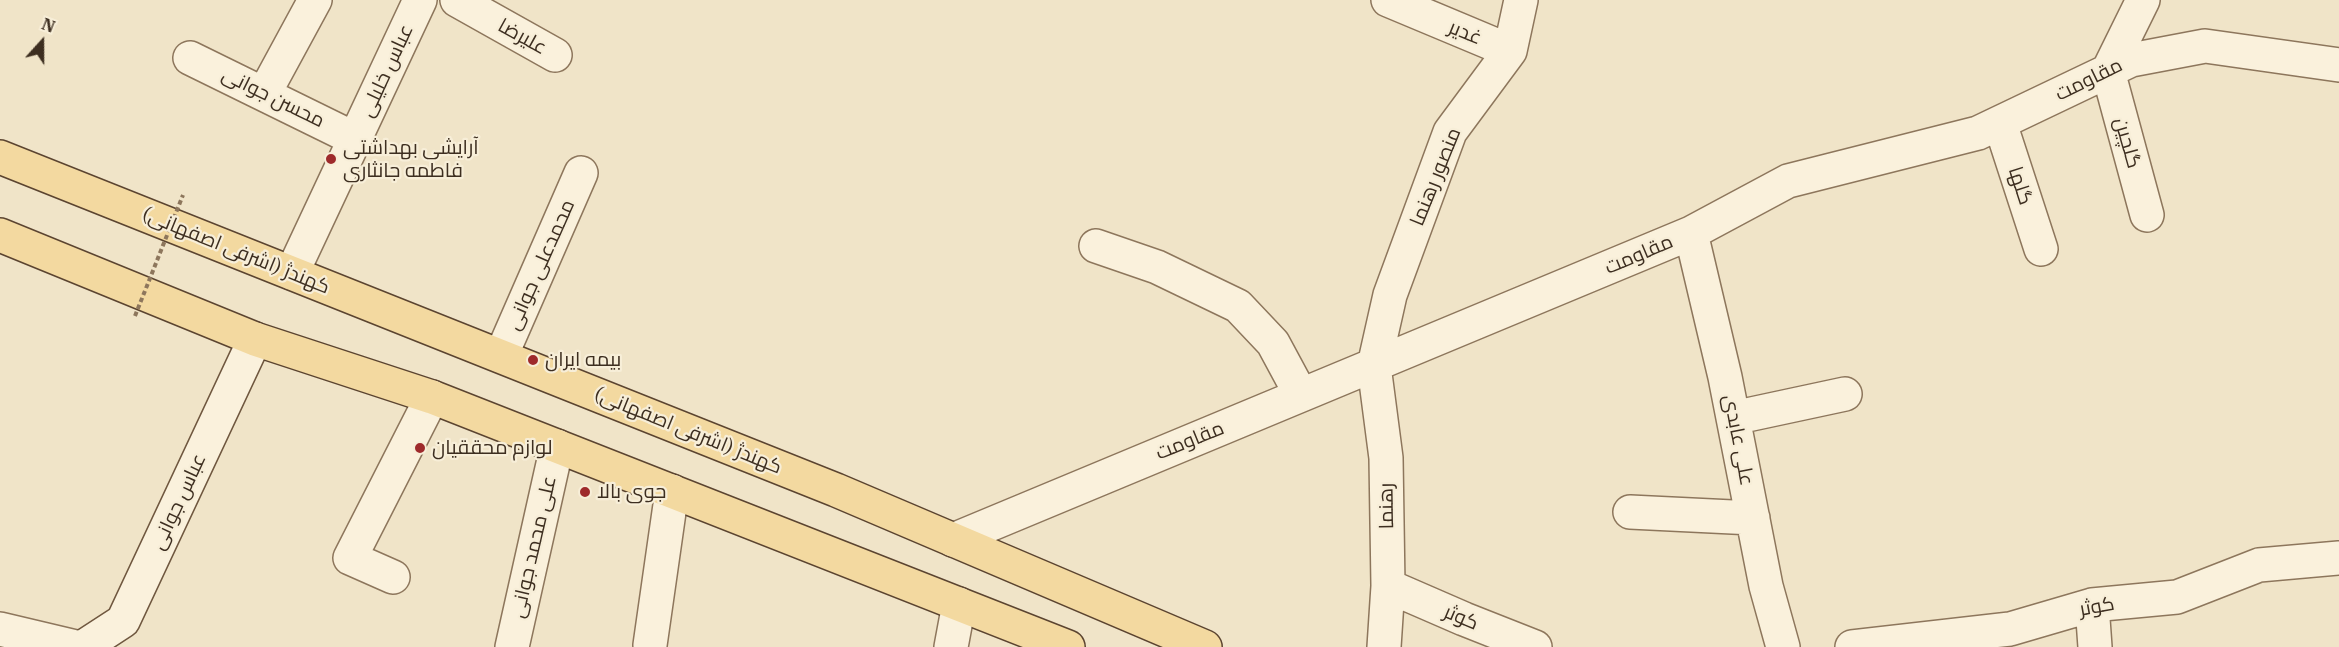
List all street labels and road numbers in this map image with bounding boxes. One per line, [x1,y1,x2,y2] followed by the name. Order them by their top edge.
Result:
[493,14,551,60] street label: علیرضا
[1445,16,1485,50] street label: غدیر
[355,21,419,121] street label: عباس خلیلی
[2052,54,2126,106] street label: مقاومت
[218,63,328,133] street label: محسن جوانی
[2108,115,2146,171] street label: گلچین
[1405,124,1467,230] street label: منصور رهنما
[2003,164,2037,208] street label: گلها
[501,196,581,334] street label: محمدعلی جوانی
[139,202,333,300] street label: کهندژ (اشرفی اصفهانی)
[1601,230,1677,280] street label: مقاومت
[591,382,785,480] street label: کهندژ (اشرفی اصفهانی)
[1717,393,1759,487] street label: علی عابدی
[1152,416,1228,466] street label: مقاومت
[146,450,212,554] street label: عباس جوانی
[506,474,562,620] street label: علی محمد جوانی
[1375,483,1399,529] street label: رهنما
[2077,592,2117,622] street label: کوثر
[1440,600,1482,636] street label: کوثر

